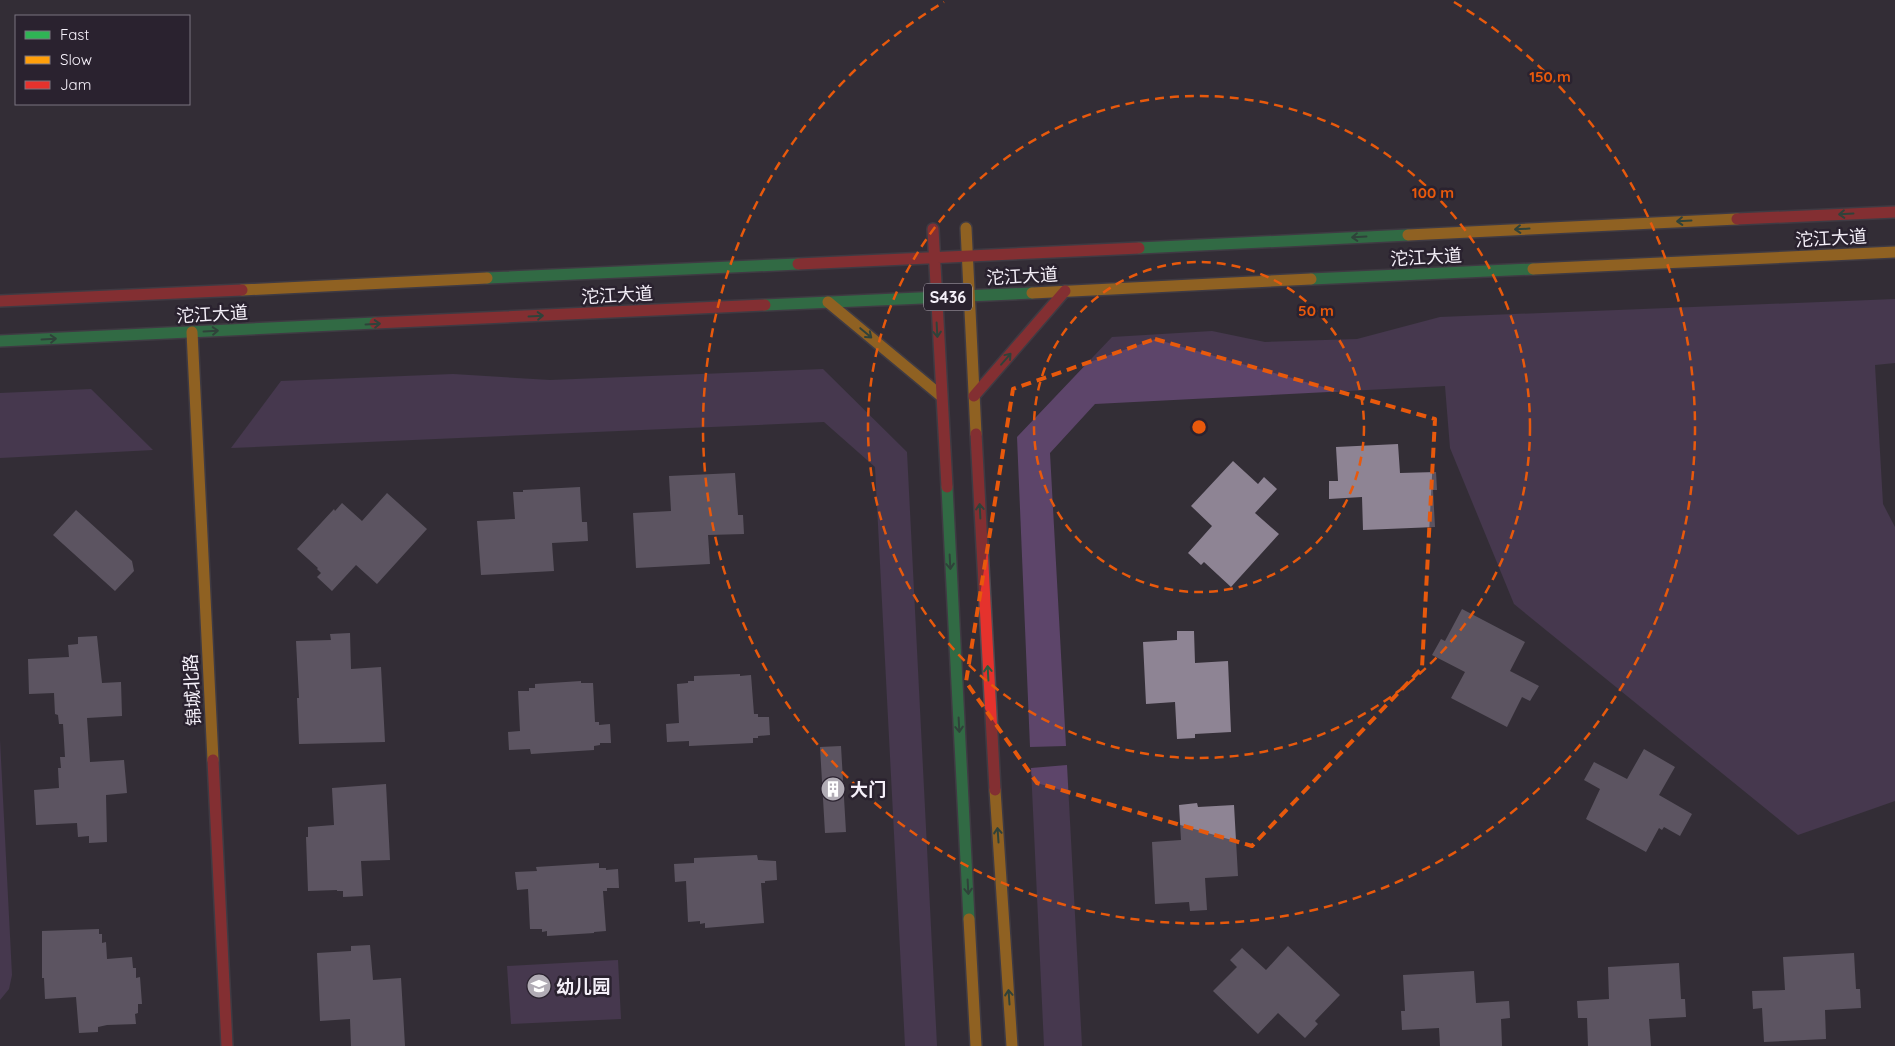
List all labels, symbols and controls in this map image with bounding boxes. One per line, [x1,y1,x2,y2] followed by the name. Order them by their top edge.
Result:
[15,15,190,105] legend
[60,25,89,44] text: Fast
[60,50,92,69] text: Slow
[1529,67,1571,86] text: 150 m
[60,75,91,94] text: Jam
[1412,183,1454,202] text: 100 m
[1839,209,1855,218] one-way arrow
[1676,217,1692,226] one-way arrow
[1514,224,1530,234] one-way arrow
[1794,225,1868,251] street label: 沱江大道
[1352,232,1368,241] one-way arrow
[1389,244,1463,270] street label: 沱江大道
[985,263,1059,289] street label: 沱江大道
[580,282,654,308] street label: 沱江大道
[924,284,972,310] road number: S436
[175,301,249,327] street label: 沱江大道
[1298,301,1334,320] text: 50 m
[527,312,543,321] one-way arrow
[365,319,381,328] one-way arrow
[933,322,942,338] one-way arrow
[203,327,219,336] one-way arrow
[859,328,872,339] one-way arrow
[40,335,56,344] one-way arrow
[1000,353,1012,366] one-way arrow
[1190,418,1208,436] centre of rings
[975,503,984,519] one-way arrow
[945,554,954,570] one-way arrow
[179,653,205,727] street label: 锦城北路
[984,665,993,681] one-way arrow
[954,716,963,732] one-way arrow
[820,776,846,802] building icon: 大门
[850,778,886,801] place label: 大门
[994,828,1003,844] one-way arrow
[963,879,972,895] one-way arrow
[526,973,552,999] school or university icon: 幼儿园
[556,975,610,998] place label: 幼儿园
[1005,990,1014,1006] one-way arrow

